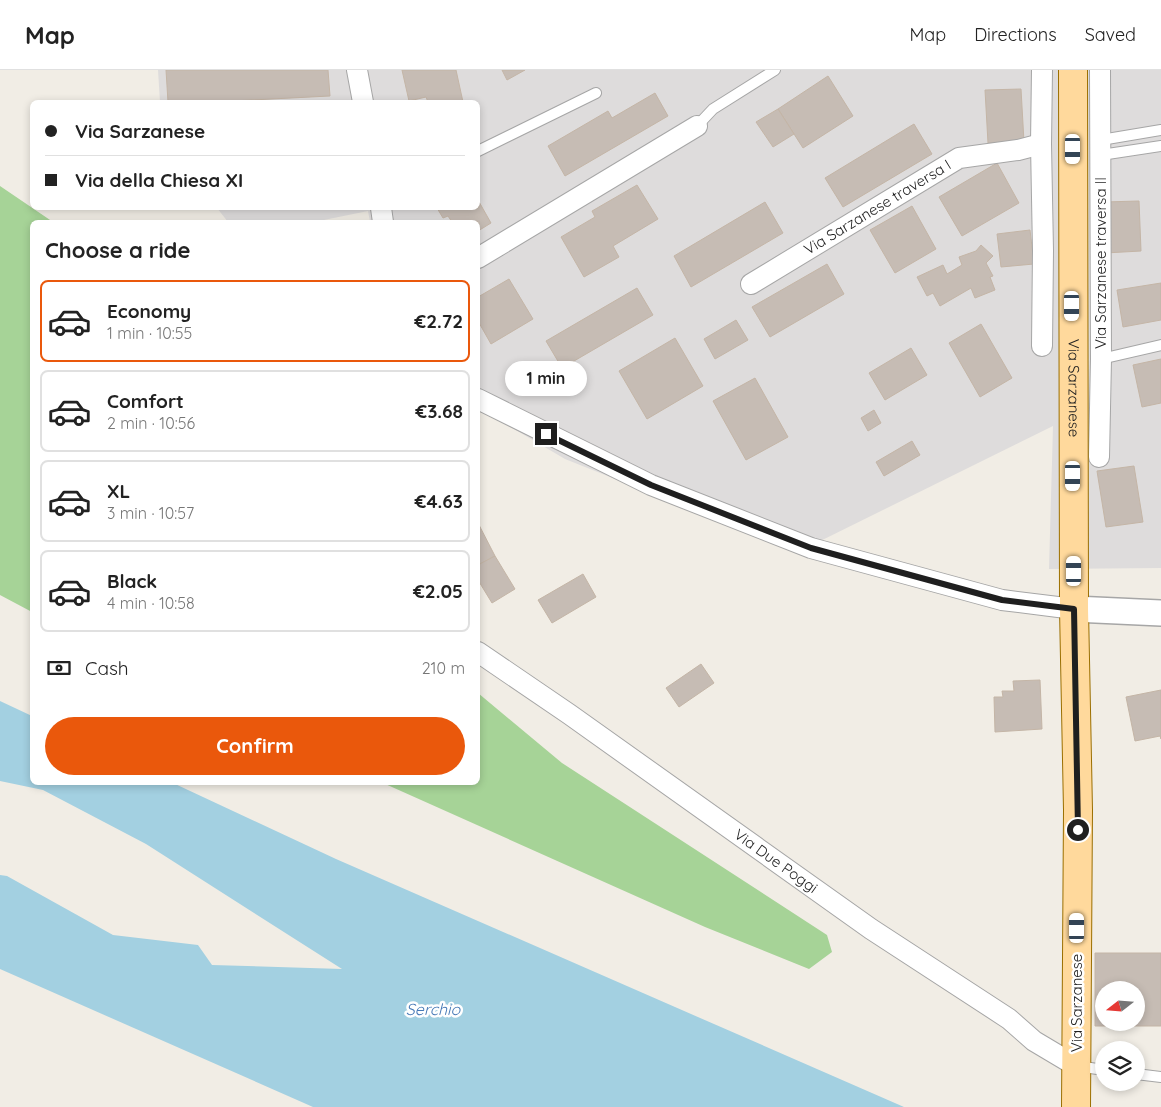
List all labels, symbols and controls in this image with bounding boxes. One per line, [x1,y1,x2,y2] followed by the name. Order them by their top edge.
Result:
[25,20,75,50] text: Map
[909,23,946,46] text: Map
[974,23,1057,46] text: Directions
[1085,23,1136,46] text: Saved
[75,119,205,143] text: Via Sarzanese
[1065,134,1080,164] car
[800,155,954,259] street label: Via Sarzanese traversa I
[75,168,243,192] text: Via della Chiesa XI
[1091,177,1110,349] street label: Via Sarzanese traversa II
[45,236,190,264] text: Choose a ride
[1064,291,1079,321] car
[47,299,92,344] icon: car
[107,299,191,323] text: Economy
[414,309,463,333] text: €2.72
[107,323,192,343] text: 1 min · 10:55
[1064,339,1084,437] street label: Via Sarzanese
[505,362,587,396] callout: 1 min
[527,368,565,388] text: 1 min
[47,389,92,434] icon: car
[107,389,184,413] text: Comfort
[415,399,463,423] text: €3.68
[107,413,195,433] text: 2 min · 10:56
[535,423,557,445] route end
[1065,461,1080,491] car
[47,479,92,524] icon: car
[107,479,130,503] text: XL
[414,489,463,513] text: €4.63
[107,503,194,523] text: 3 min · 10:57
[1066,556,1081,586] car
[47,569,92,614] icon: car
[107,569,157,593] text: Black
[413,579,463,603] text: €2.05
[107,593,195,613] text: 4 min · 10:58
[45,654,73,682] icon: cash
[85,656,129,680] text: Cash
[422,658,465,678] text: 210 m
[45,717,465,775] button: Confirm
[1067,819,1089,841] route start
[731,825,822,897] street label: Via Due Poggi
[1069,913,1084,943] car
[1067,954,1086,1052] street label: Via Sarzanese
[1095,981,1145,1031] north arrow
[1095,981,1145,1091] map controls
[406,999,461,1019] water label: Serchio
[1095,1041,1145,1091] button: layers

